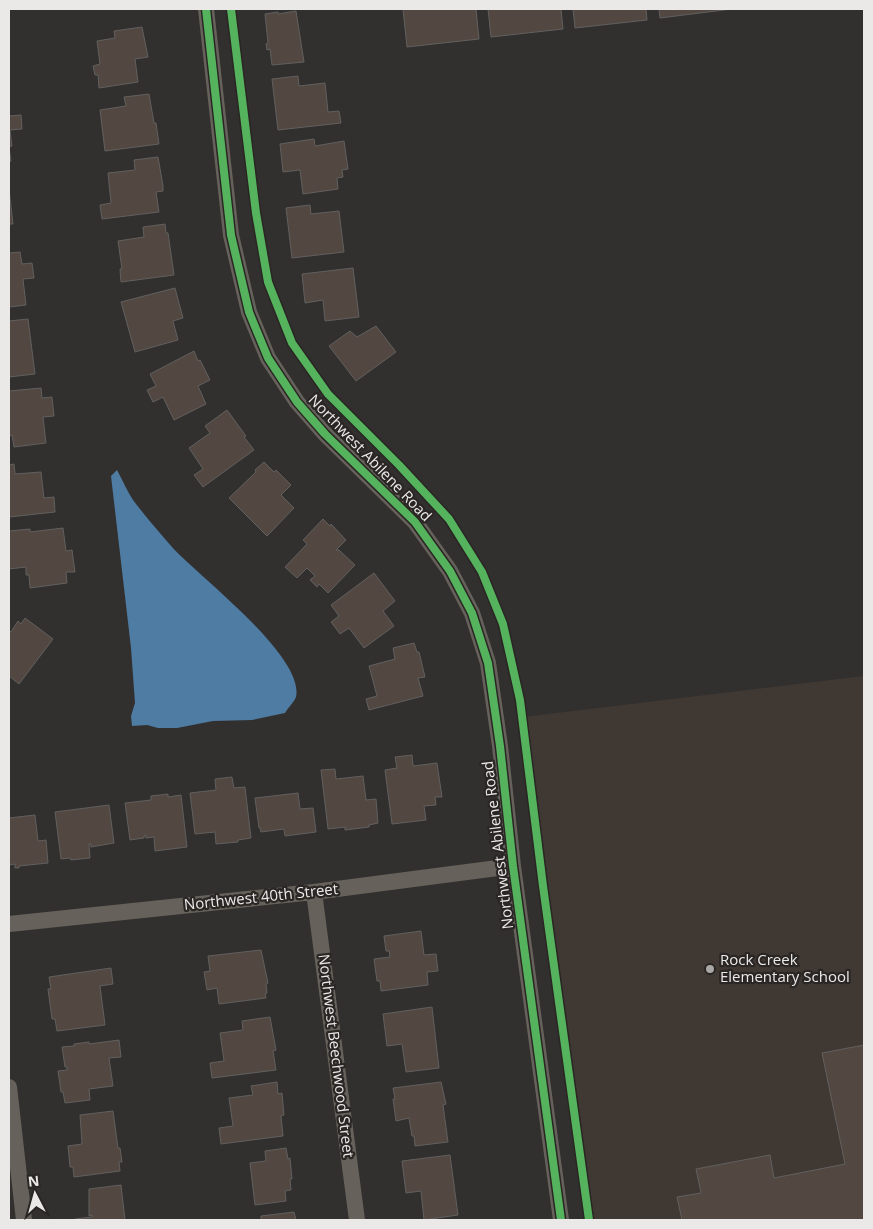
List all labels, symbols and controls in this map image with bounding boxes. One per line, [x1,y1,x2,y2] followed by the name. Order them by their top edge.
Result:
[305,389,437,525] street label: Northwest Abilene Road
[477,760,517,930] street label: Northwest Abilene Road
[183,878,339,914] street label: Northwest 40th Street
[720,949,850,986] place label: Rock Creek Elementary School
[315,953,359,1159] street label: Northwest Beechwood Street
[704,963,716,975] marker: Rock Creek Elementary School
[10,1169,60,1219] north arrow
[27,1171,40,1191] text: N

